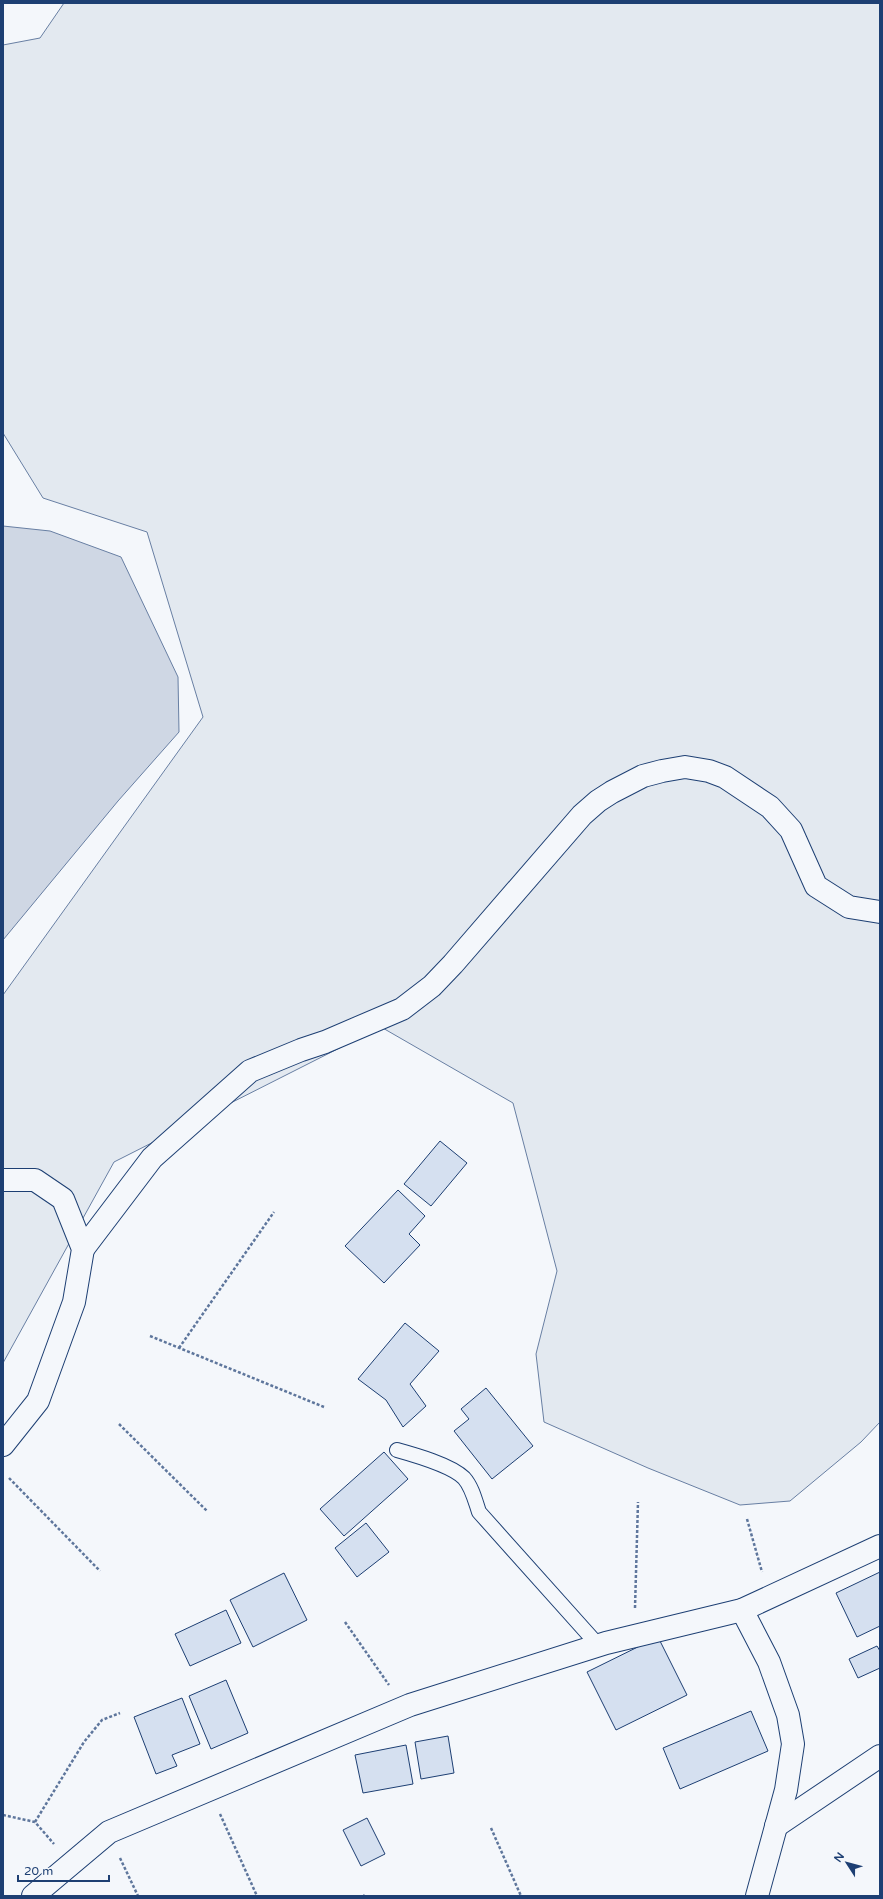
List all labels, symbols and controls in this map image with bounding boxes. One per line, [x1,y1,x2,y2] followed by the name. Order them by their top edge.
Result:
[827,1843,867,1883] north arrow
[831,1850,847,1865] text: N
[18,1857,109,1883] scale bar
[24,1864,53,1878] text: 20 m

